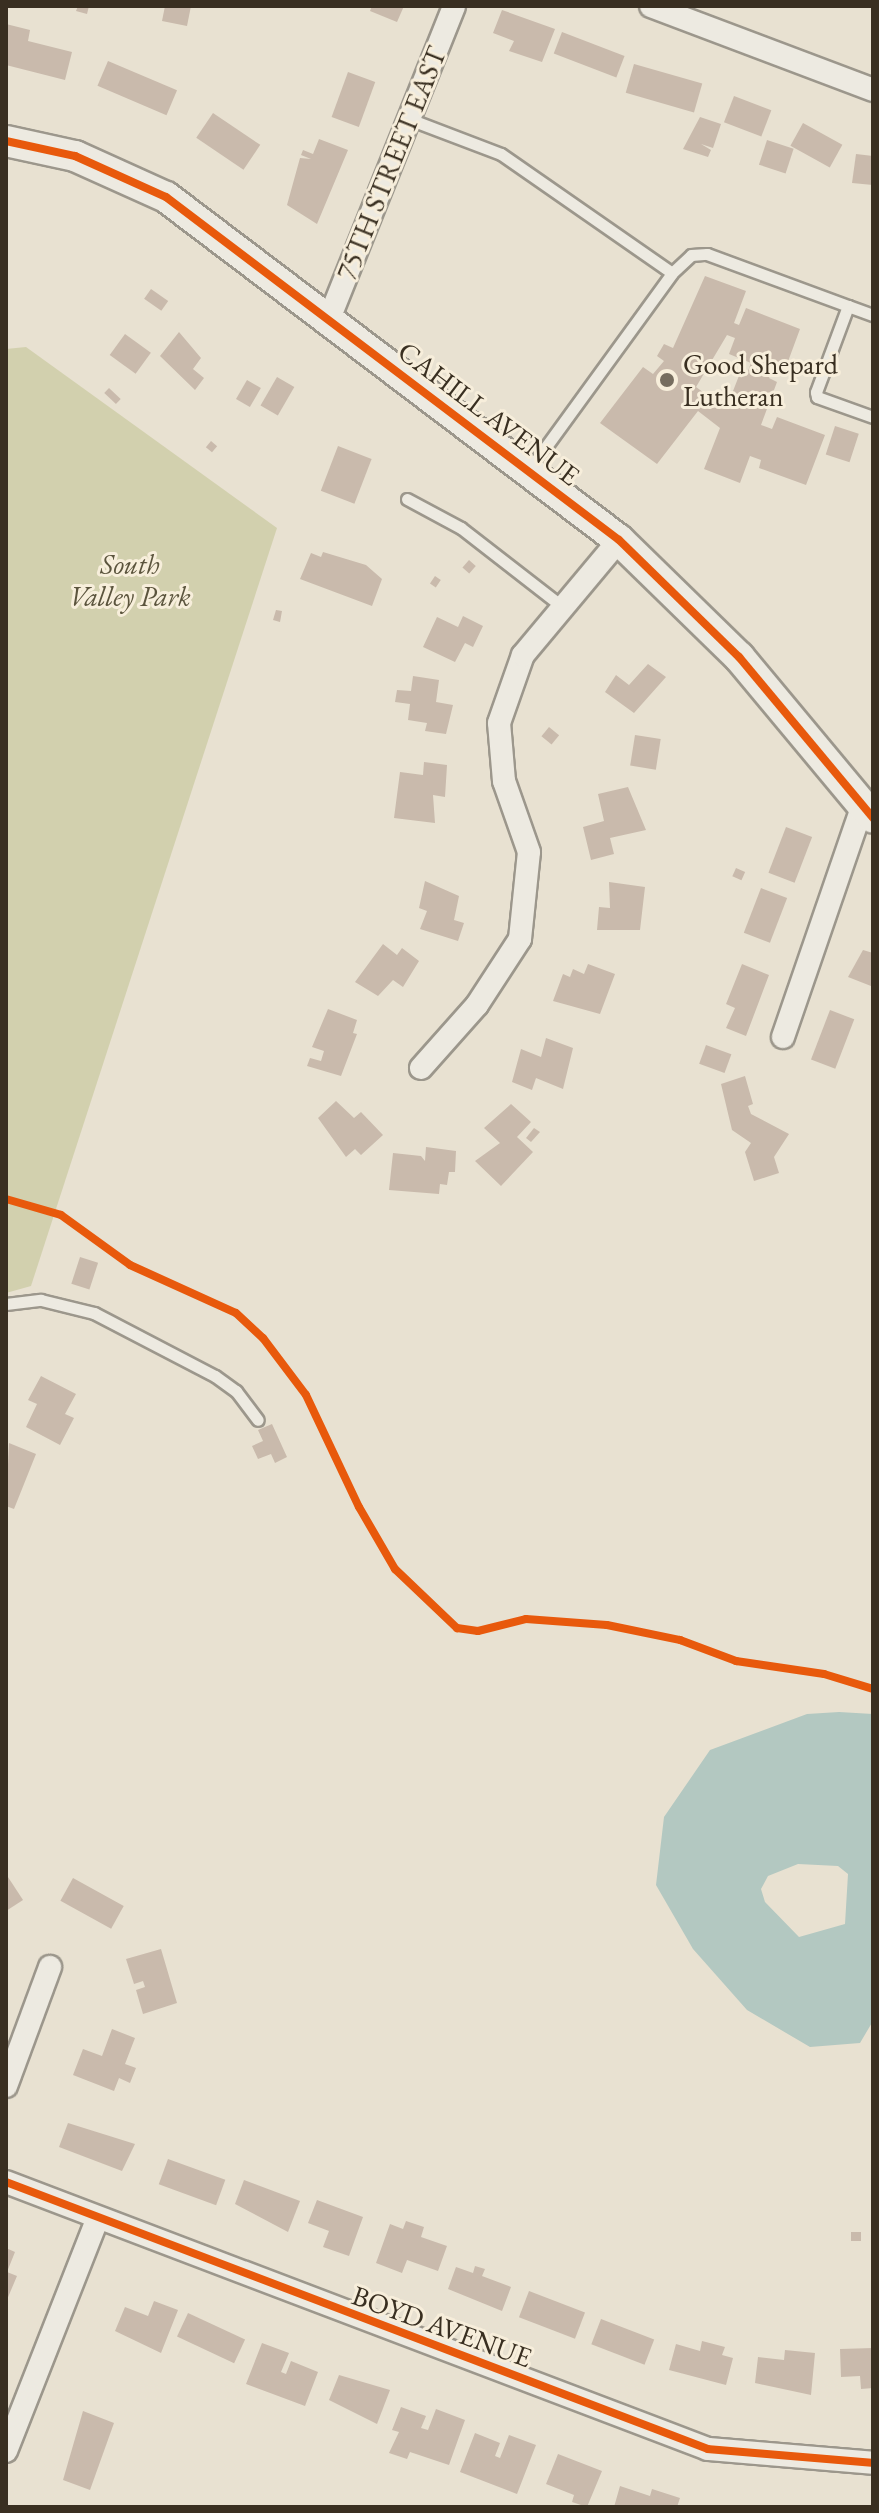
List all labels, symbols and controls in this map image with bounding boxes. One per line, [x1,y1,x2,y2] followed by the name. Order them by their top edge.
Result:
[329,41,453,285] street label: 75TH STREET EAST
[392,334,586,492] street label: CAHILL AVENUE
[683,347,838,413] place label: Good Shepard Lutheran
[658,371,676,389] marker: Good Shepard Lutheran
[69,547,191,613] park label: South Valley Park
[348,2278,536,2374] street label: BOYD AVENUE

